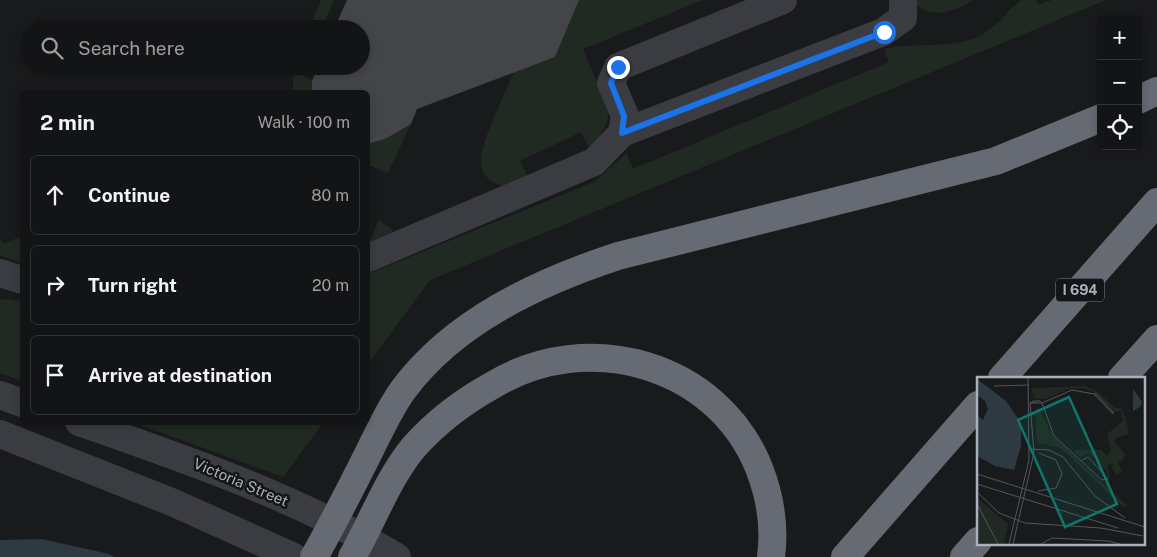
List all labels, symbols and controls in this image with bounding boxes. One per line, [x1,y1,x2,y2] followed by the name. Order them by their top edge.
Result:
[1097,15,1142,150] map controls
[1097,15,1142,60] button: +
[20,20,370,75] search box
[873,21,896,44] route start
[38,34,66,62] icon: search
[78,37,185,59] text: Search here
[607,56,630,79] route end
[1097,60,1142,105] button: −
[1097,105,1142,150] button: locate
[40,110,95,135] text: 2 min
[258,113,350,132] text: Walk · 100 m
[41,181,69,209] icon: ahead
[88,184,170,206] text: Continue
[311,186,349,205] text: 80 m
[41,271,69,299] icon: right
[88,274,177,296] text: Turn right
[312,276,349,295] text: 20 m
[1056,278,1104,302] road number: I 694
[41,361,69,389] icon: arrive
[88,364,272,386] text: Arrive at destination
[977,377,1144,544] inset map
[191,454,291,510] street label: Victoria Street

